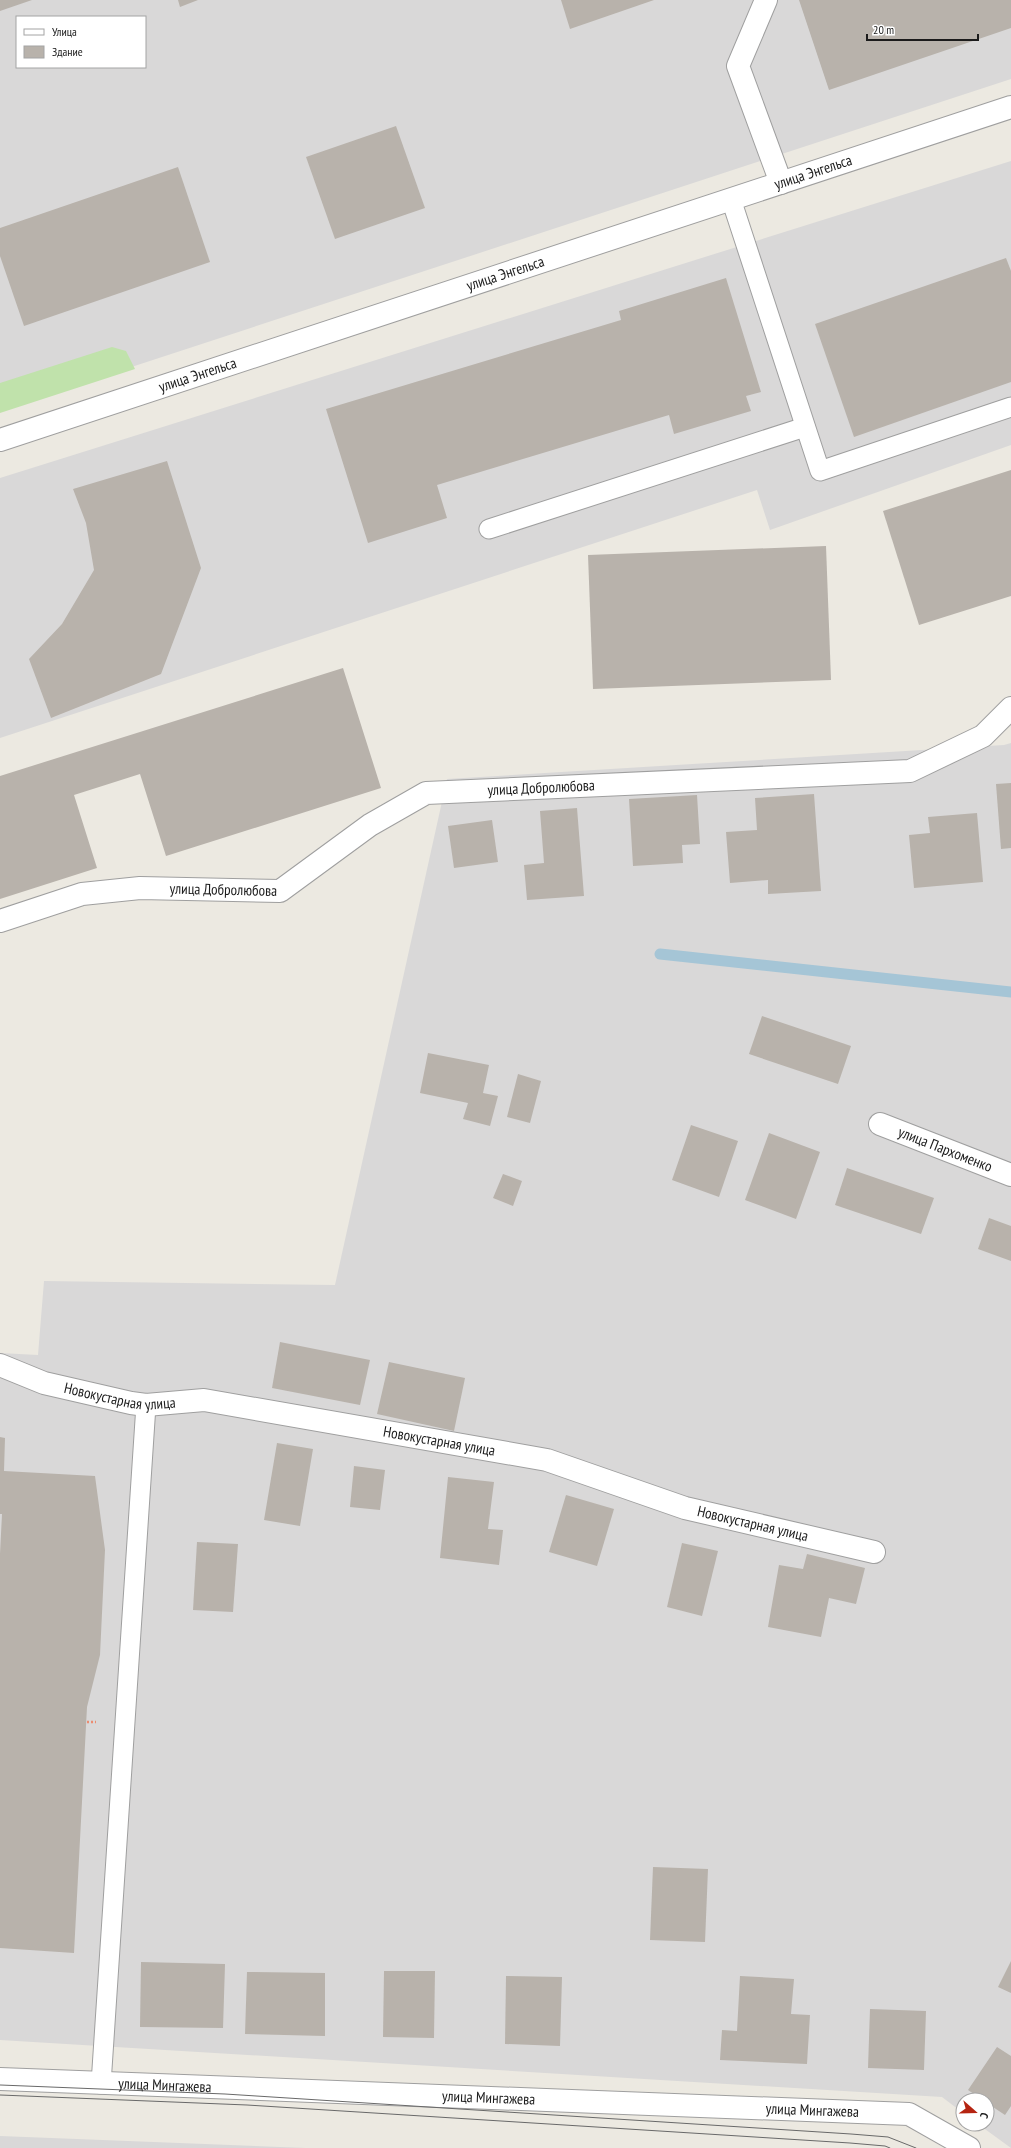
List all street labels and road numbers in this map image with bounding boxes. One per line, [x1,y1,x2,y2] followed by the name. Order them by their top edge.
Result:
[772,150,854,193] street label: улица Энгельса
[464,251,546,295] street label: улица Энгельса
[156,353,239,396] street label: улица Энгельса
[487,775,595,799] street label: улица Добролюбова
[169,879,277,900] street label: улица Добролюбова
[896,1122,995,1176] street label: улица Пархоменко
[62,1378,176,1414] street label: Новокустарная улица
[382,1422,497,1460] street label: Новокустарная улица
[696,1501,810,1545] street label: Новокустарная улица
[118,2074,212,2096] street label: улица Мингажева
[442,2086,536,2109] street label: улица Мингажева
[765,2098,859,2121] street label: улица Мингажева

